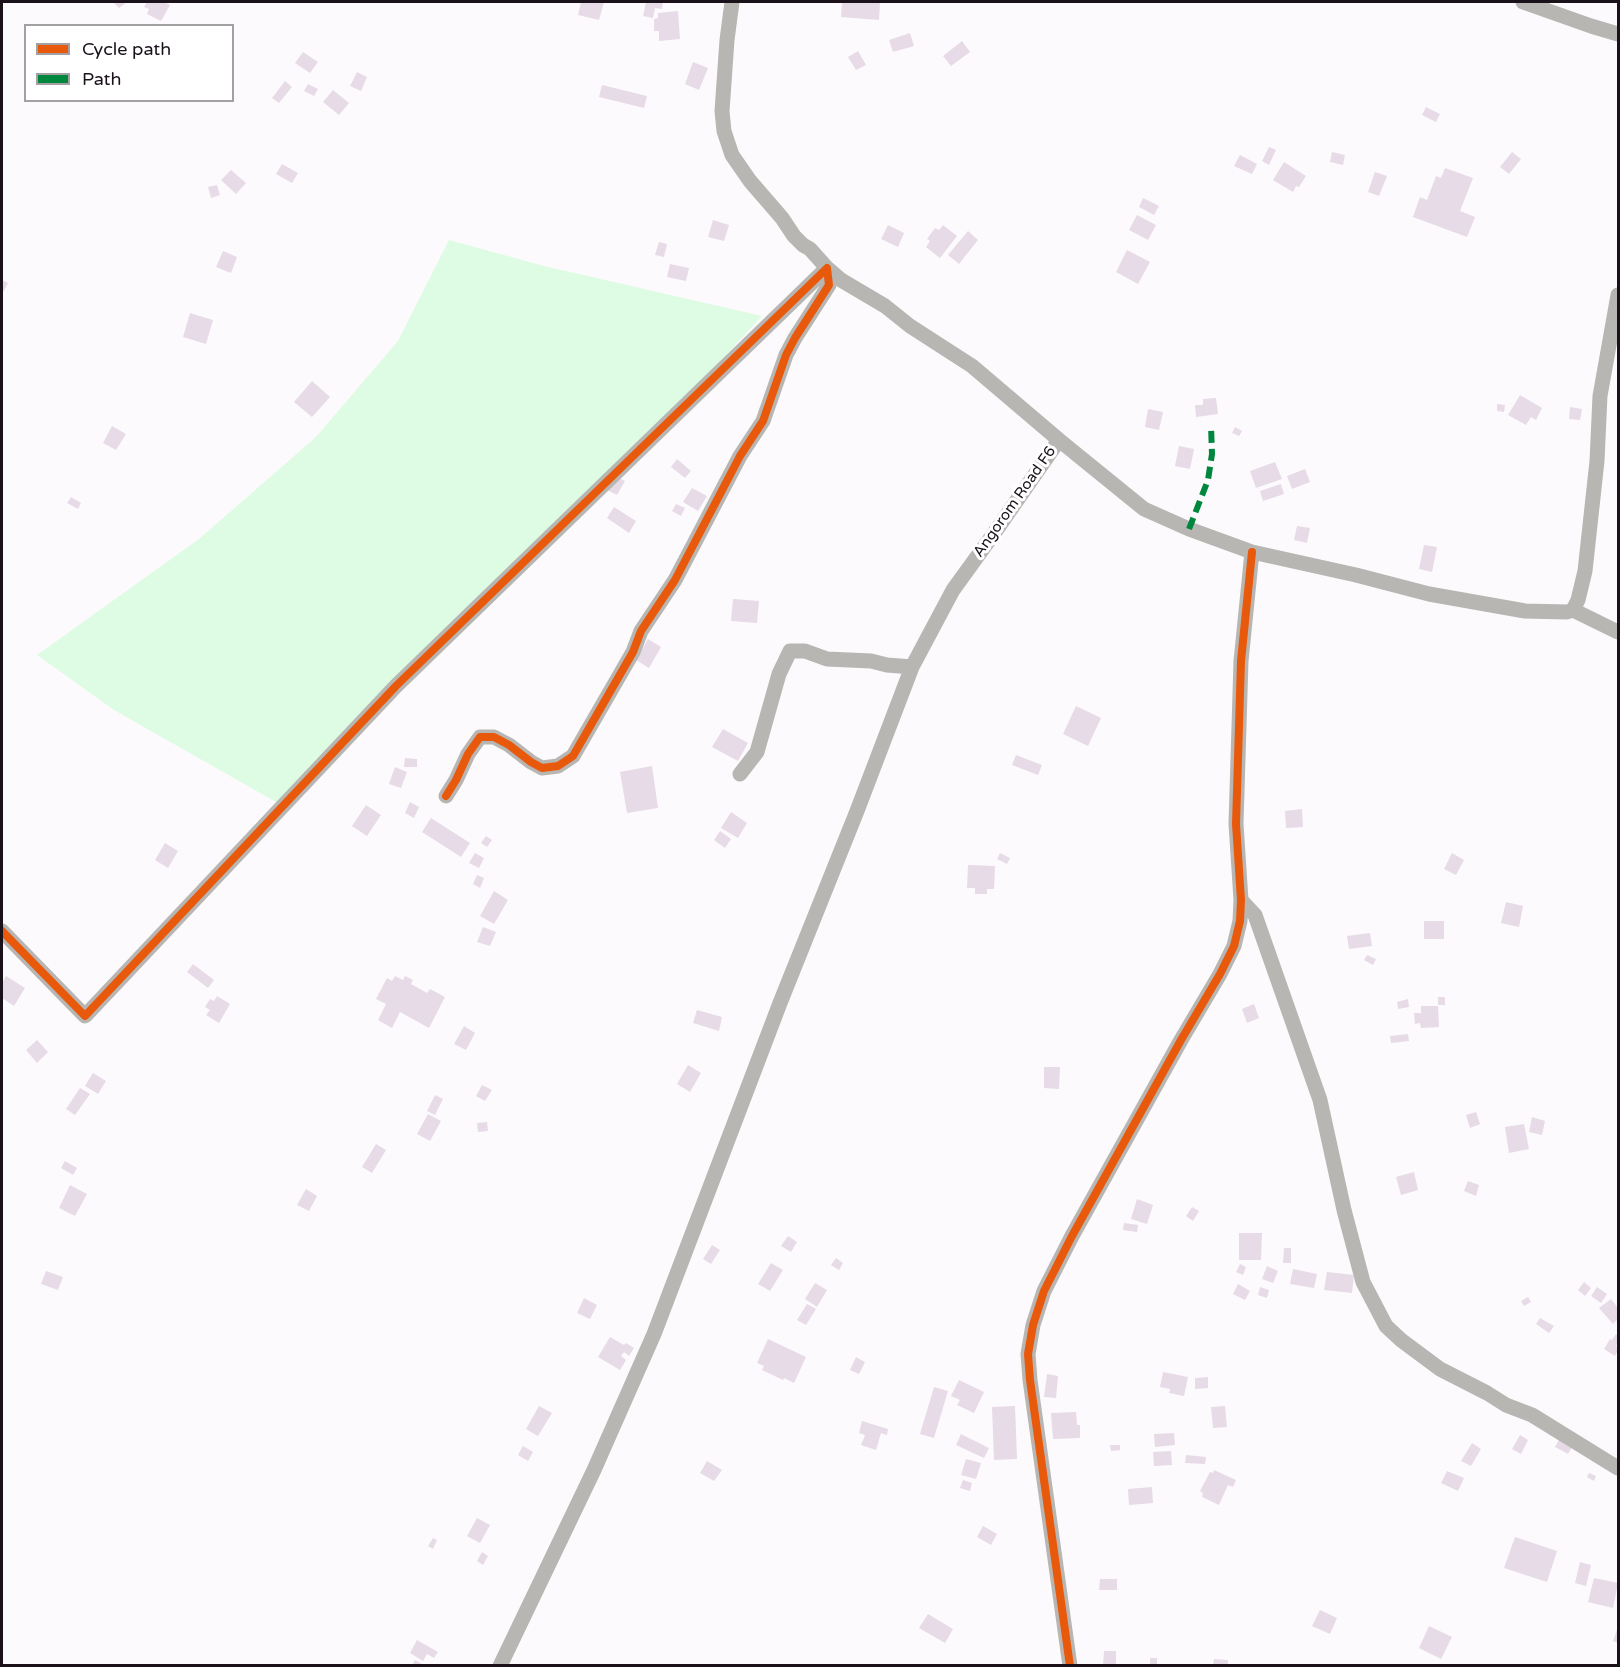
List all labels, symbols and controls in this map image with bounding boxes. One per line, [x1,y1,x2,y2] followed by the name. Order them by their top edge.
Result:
[24,24,234,102] legend
[82,38,171,60] text: Cycle path
[82,68,121,90] text: Path
[970,443,1060,561] street label: Angorom Road F6

